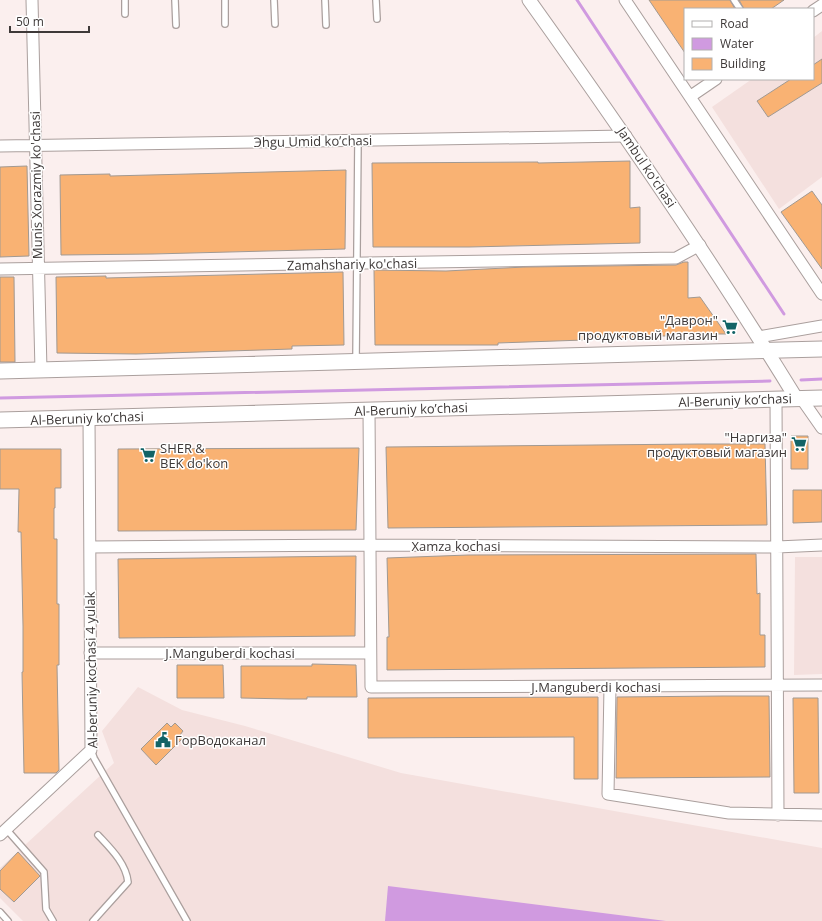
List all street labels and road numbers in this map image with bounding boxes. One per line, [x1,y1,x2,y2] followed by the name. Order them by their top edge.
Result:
[26,111,46,259] street label: Munis Xorazmiy ko'chasi
[612,121,681,211] street label: Jambul ko'chasi
[254,131,372,151] street label: Эhgu Umid ko’chasi
[287,254,417,274] street label: Zamahshariy ko'chasi
[678,389,792,411] street label: Al-Beruniy ko’chasi
[354,398,468,420] street label: Al-Beruniy ko’chasi
[30,407,144,429] street label: Al-Beruniy ko’chasi
[411,537,501,555] street label: Xamza kochasi
[81,591,101,749] street label: Al-beruniy kochasi 4 yulak
[163,644,295,662] street label: J.Manguberdi kochasi
[529,678,661,696] street label: J.Manguberdi kochasi

